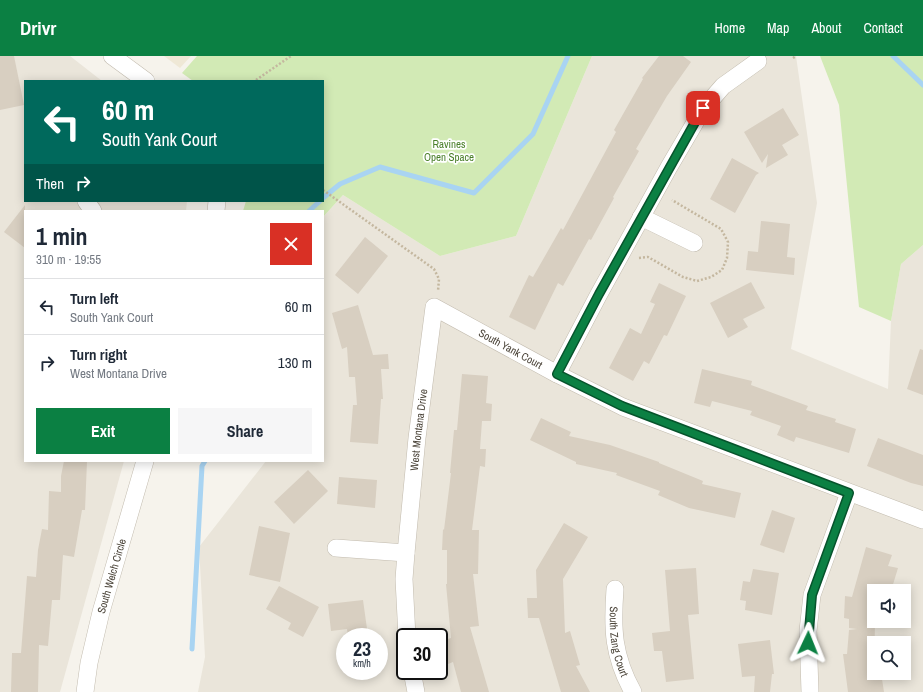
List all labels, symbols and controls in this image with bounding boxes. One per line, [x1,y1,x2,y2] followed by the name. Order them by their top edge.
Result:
[20,15,56,41] text: Drivr
[714,19,745,37] text: Home
[767,19,789,37] text: Map
[811,19,841,37] text: About
[863,19,903,37] text: Contact
[102,91,154,129] text: 60 m
[686,91,720,125] pin
[36,96,88,148] icon: left
[692,97,714,119] icon: arrive
[102,127,217,152] text: South Yank Court
[424,137,474,164] park label: Ravines Open Space
[72,172,94,194] icon: right
[36,173,64,194] text: Then
[36,220,87,252] text: 1 min
[270,223,312,265] button: close
[36,251,101,268] text: 310 m · 19:55
[70,288,118,309] text: Turn left
[36,296,58,318] icon: left
[285,296,312,317] text: 60 m
[70,309,153,326] text: South Yank Court
[476,326,545,372] street label: South Yank Court
[70,344,127,365] text: Turn right
[36,352,58,374] icon: right
[278,352,312,373] text: 130 m
[70,365,167,382] text: West Montana Drive
[407,388,430,471] street label: West Montana Drive
[36,408,170,454] button: Exit
[178,408,312,454] button: Share
[94,537,129,615] street label: South Welch Circle
[867,584,911,680] map controls
[867,584,911,628] button: sound
[607,606,632,679] street label: South Zang Court
[787,622,829,664] position arrow
[396,628,448,680] speed limit sign: 30
[353,635,371,662] text: 23
[867,636,911,680] button: search
[353,657,371,670] text: km/h

